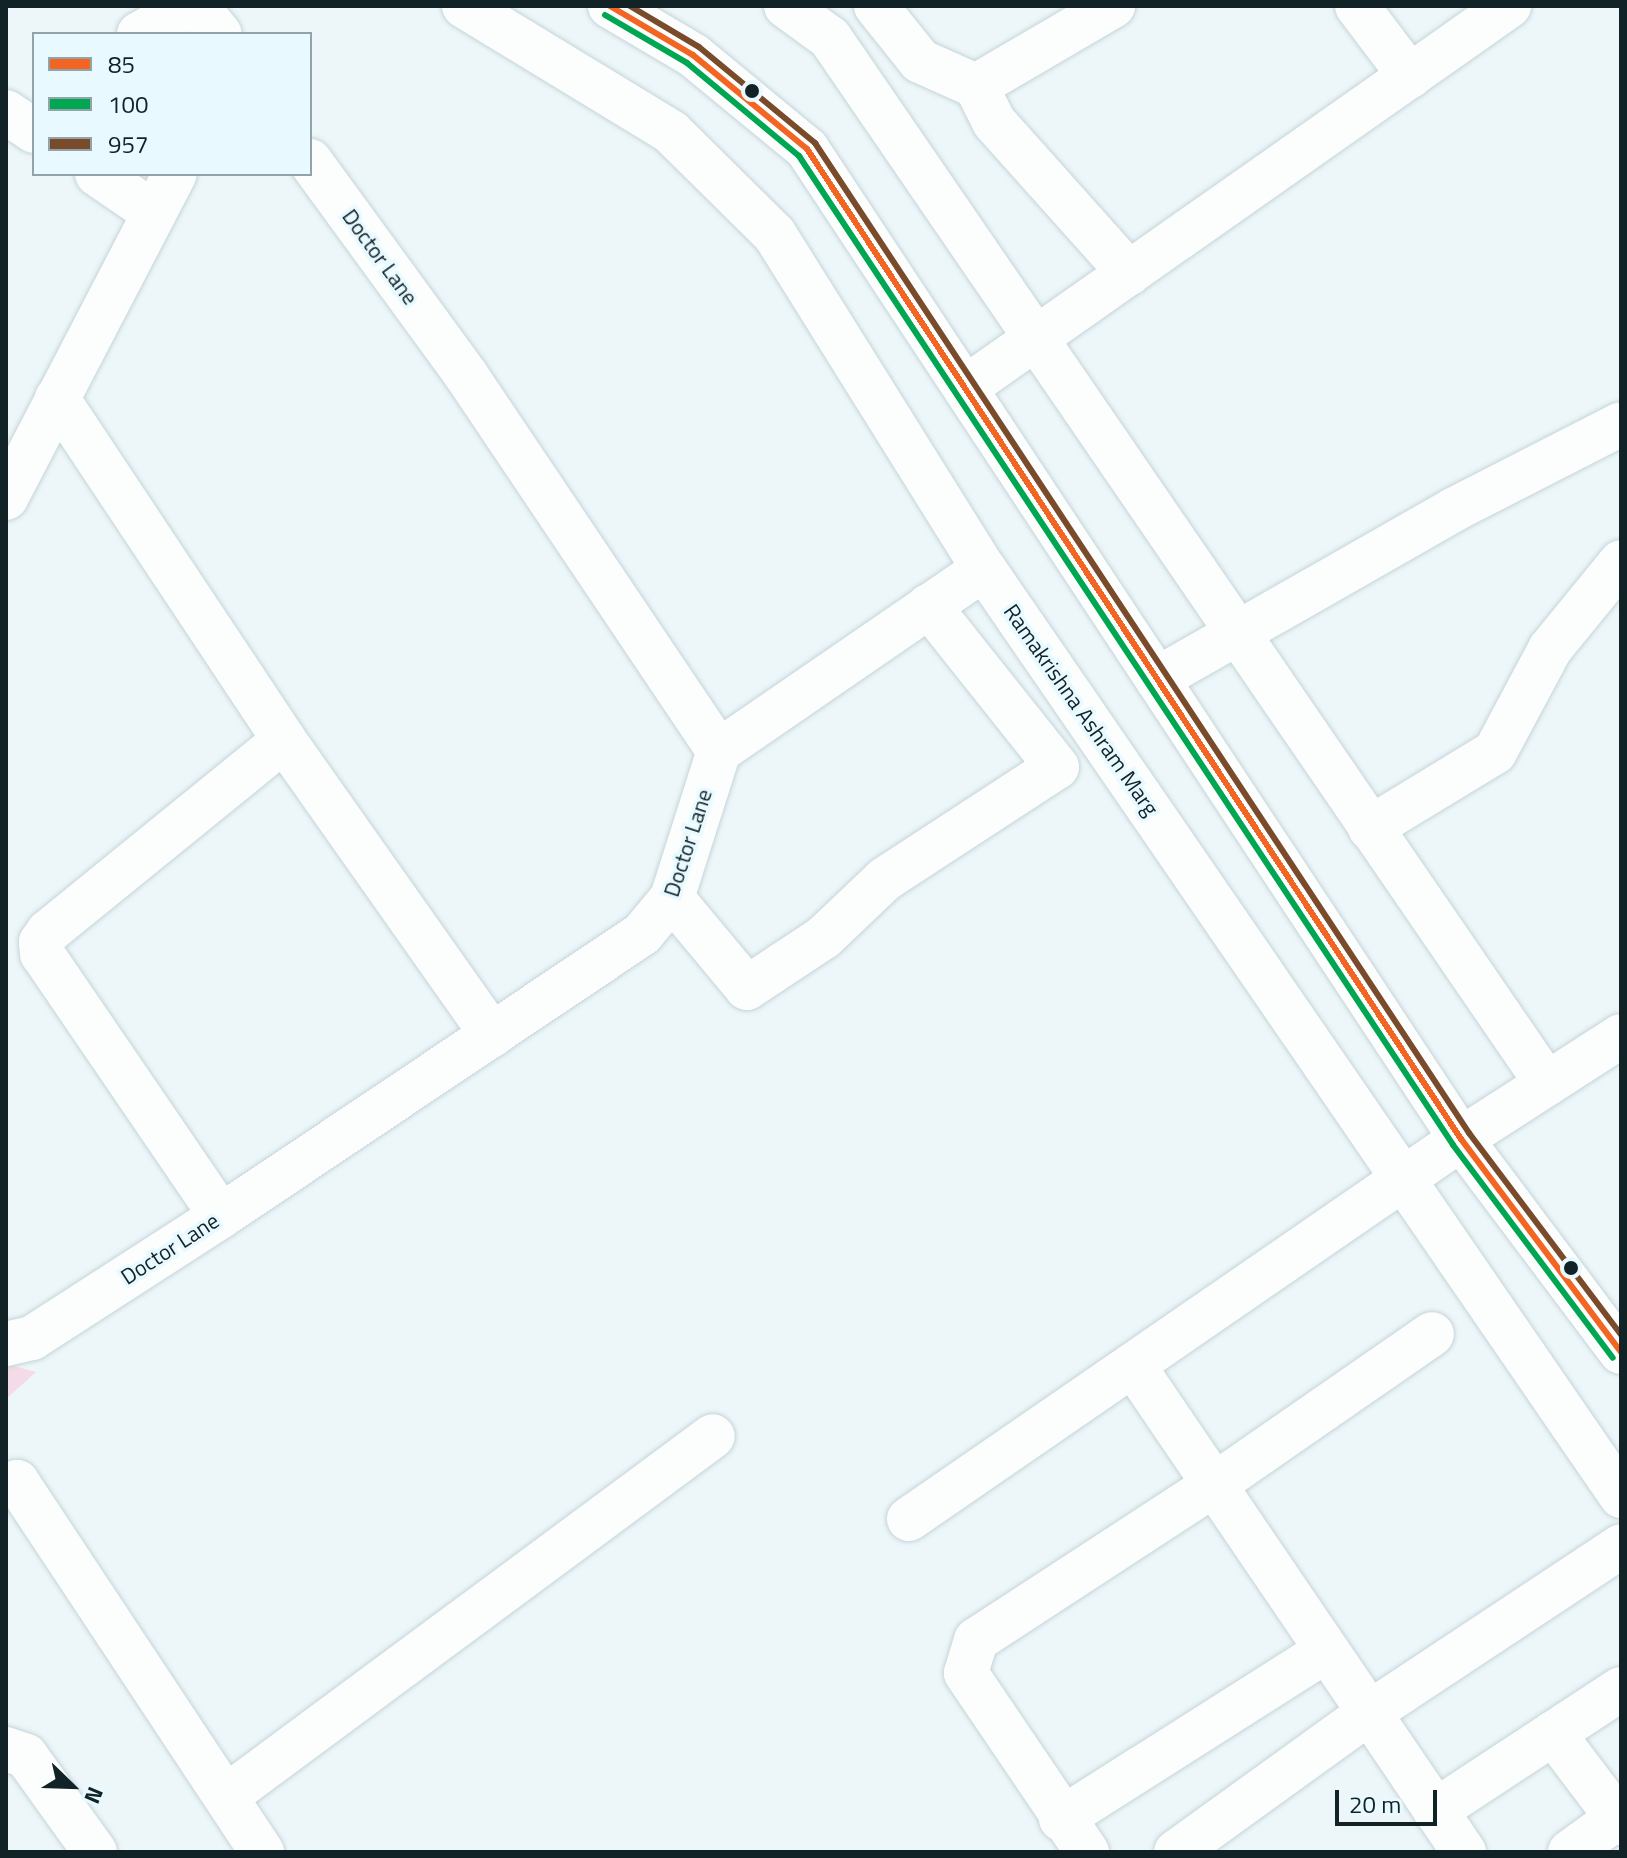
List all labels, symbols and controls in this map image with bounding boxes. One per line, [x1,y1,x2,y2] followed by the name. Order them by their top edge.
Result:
[32,32,312,176] legend
[108,46,135,82] text: 85
[744,83,760,99] unlabelled marker
[108,86,148,122] text: 100
[108,126,148,162] text: 957
[337,204,423,310] street label: Doctor Lane
[998,599,1164,821] street label: Ramakrishna Ashram Marg
[658,786,718,900] street label: Doctor Lane
[116,1208,224,1290] street label: Doctor Lane
[1563,1260,1579,1276] unlabelled marker
[32,1746,112,1826] north arrow
[1339,1774,1441,1824] scale bar
[75,1782,113,1809] text: N
[1349,1786,1401,1822] text: 20 m

